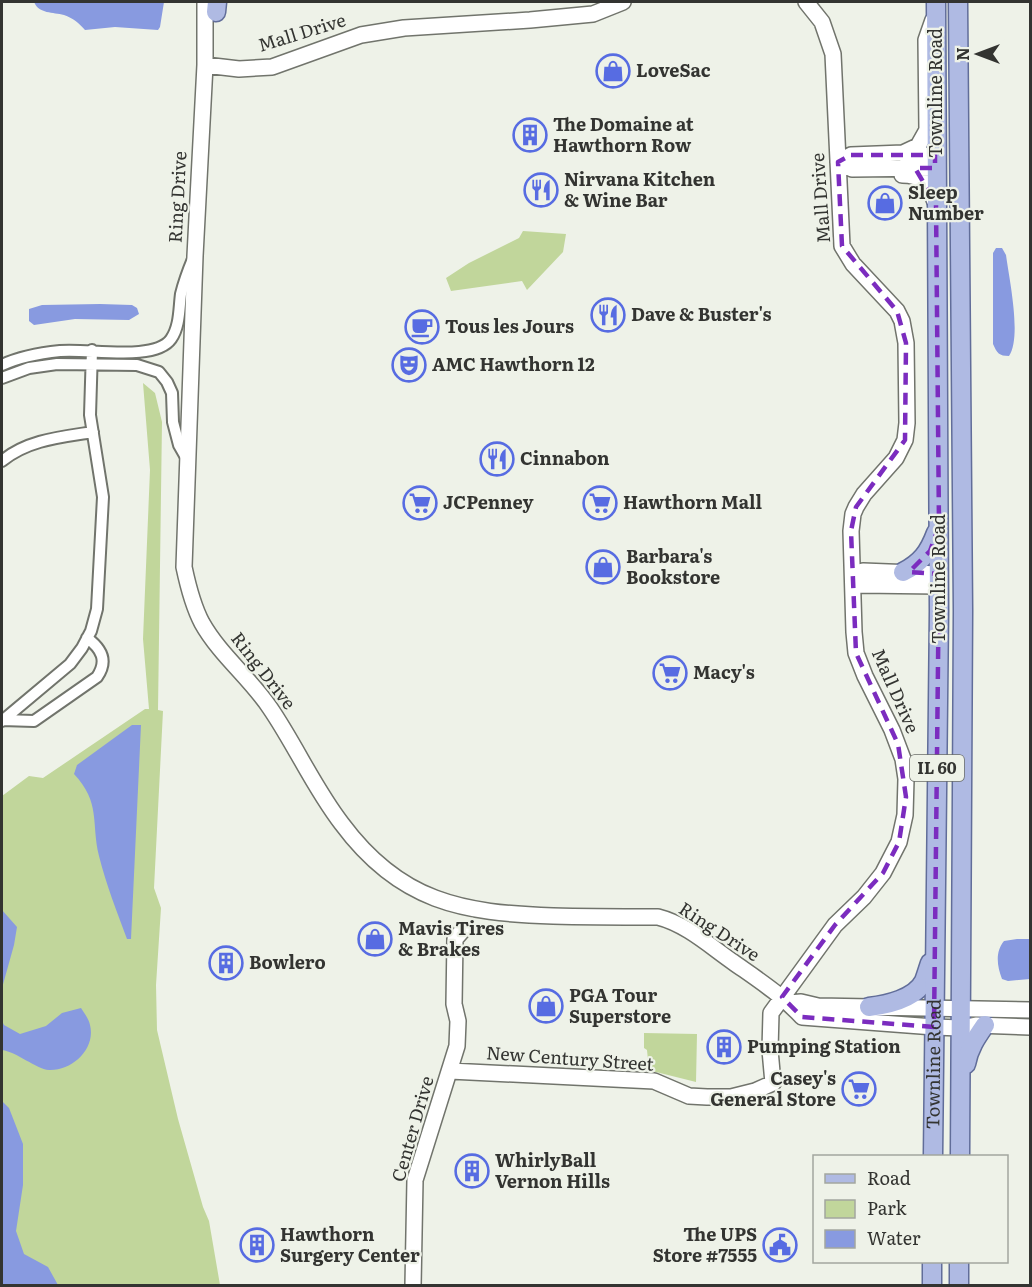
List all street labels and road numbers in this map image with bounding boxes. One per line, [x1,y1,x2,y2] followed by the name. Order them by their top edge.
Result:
[254,5,349,58] street label: Mall Drive
[921,28,948,158] street label: Townline Road
[161,150,192,244] street label: Ring Drive
[803,152,836,244] street label: Mall Drive
[924,514,951,644] street label: Townline Road
[225,626,303,715] street label: Ring Drive
[866,644,927,737] street label: Mall Drive
[910,755,964,781] road number: IL 60
[674,894,766,967] street label: Ring Drive
[918,999,947,1129] street label: Townline Road
[485,1038,656,1077] street label: New Century Street
[384,1073,440,1185] street label: Center Drive

